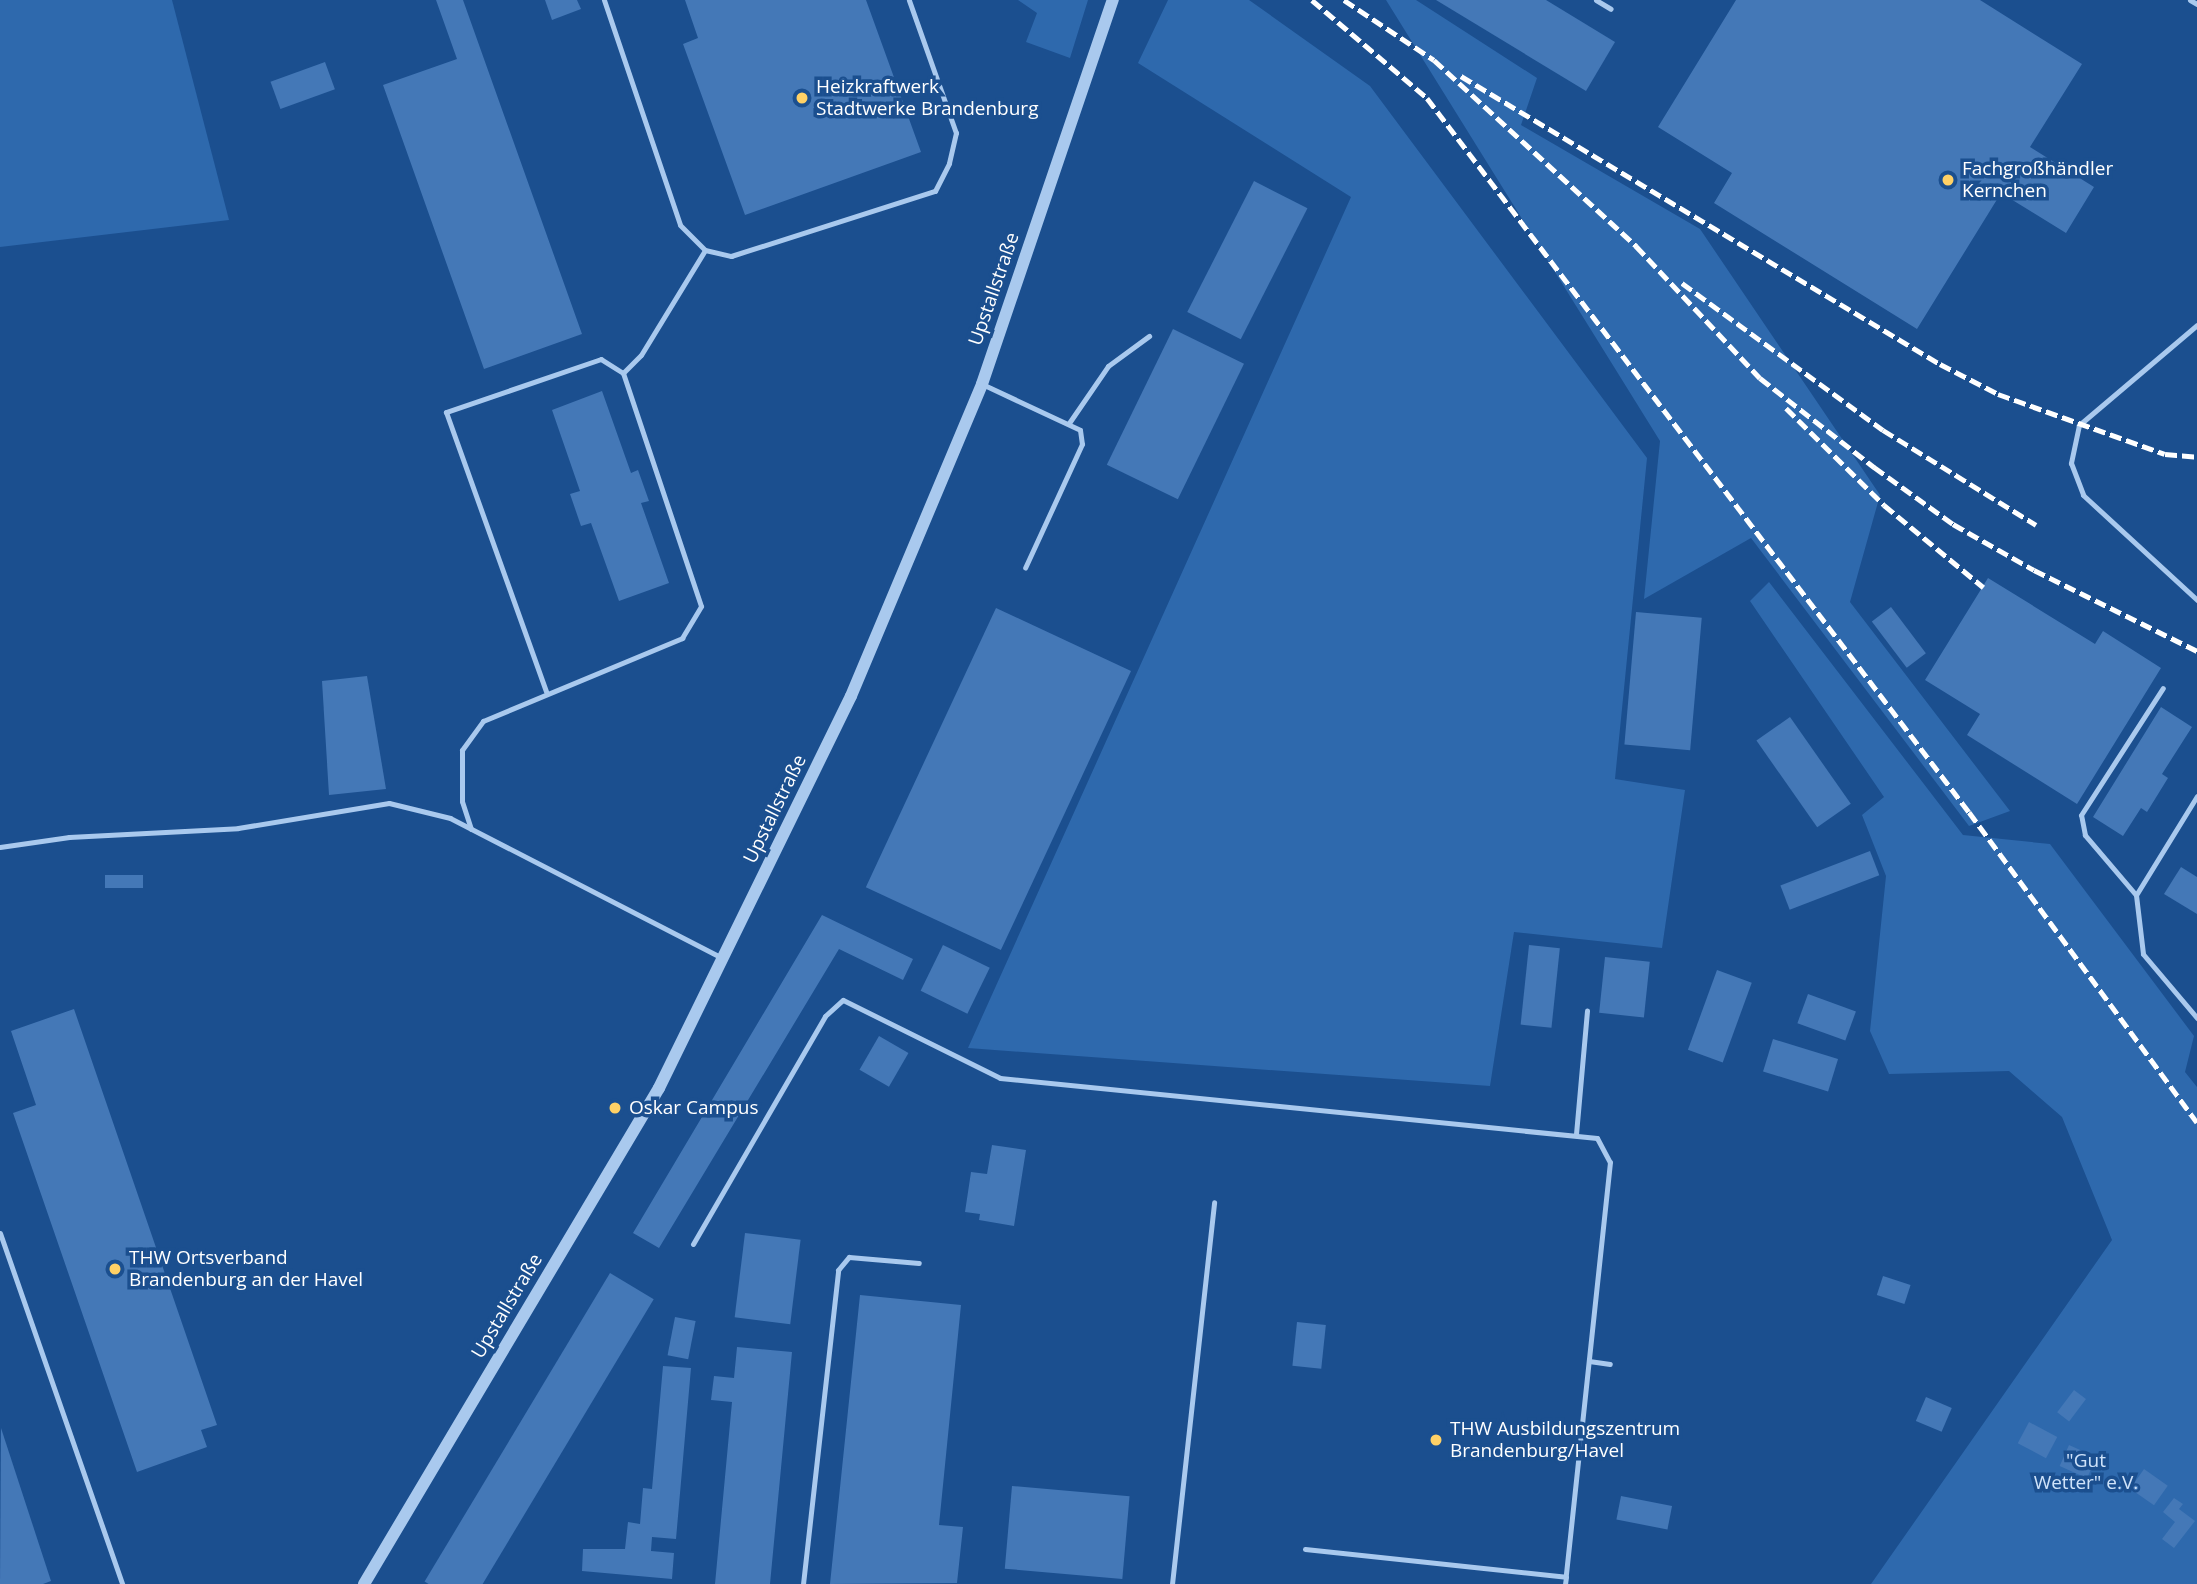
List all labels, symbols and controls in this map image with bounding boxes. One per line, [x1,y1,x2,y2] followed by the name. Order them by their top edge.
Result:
[816,76,1038,120] place label: Heizkraftwerk Stadtwerke Brandenburg
[794,90,810,106] marker: Heizkraftwerk Stadtwerke Brandenburg
[1962,158,2113,202] place label: Fachgroßhändler Kernchen
[1940,172,1956,188] marker: Fachgroßhändler Kernchen
[964,229,1024,349] street label: Upstallstraße
[739,751,811,867] street label: Upstallstraße
[629,1097,759,1119] place label: Oskar Campus
[607,1100,623,1116] marker: Oskar Campus
[129,1247,363,1291] place label: THW Ortsverband Brandenburg an der Havel
[467,1250,547,1362] street label: Upstallstraße
[107,1261,123,1277] marker: THW Ortsverband Brandenburg an der Havel
[1450,1418,1680,1462] place label: THW Ausbildungszentrum Brandenburg/Havel
[1428,1432,1444,1448] marker: THW Ausbildungszentrum Brandenburg/Havel
[2034,1450,2138,1494] park label: "Gut Wetter" e.V.

